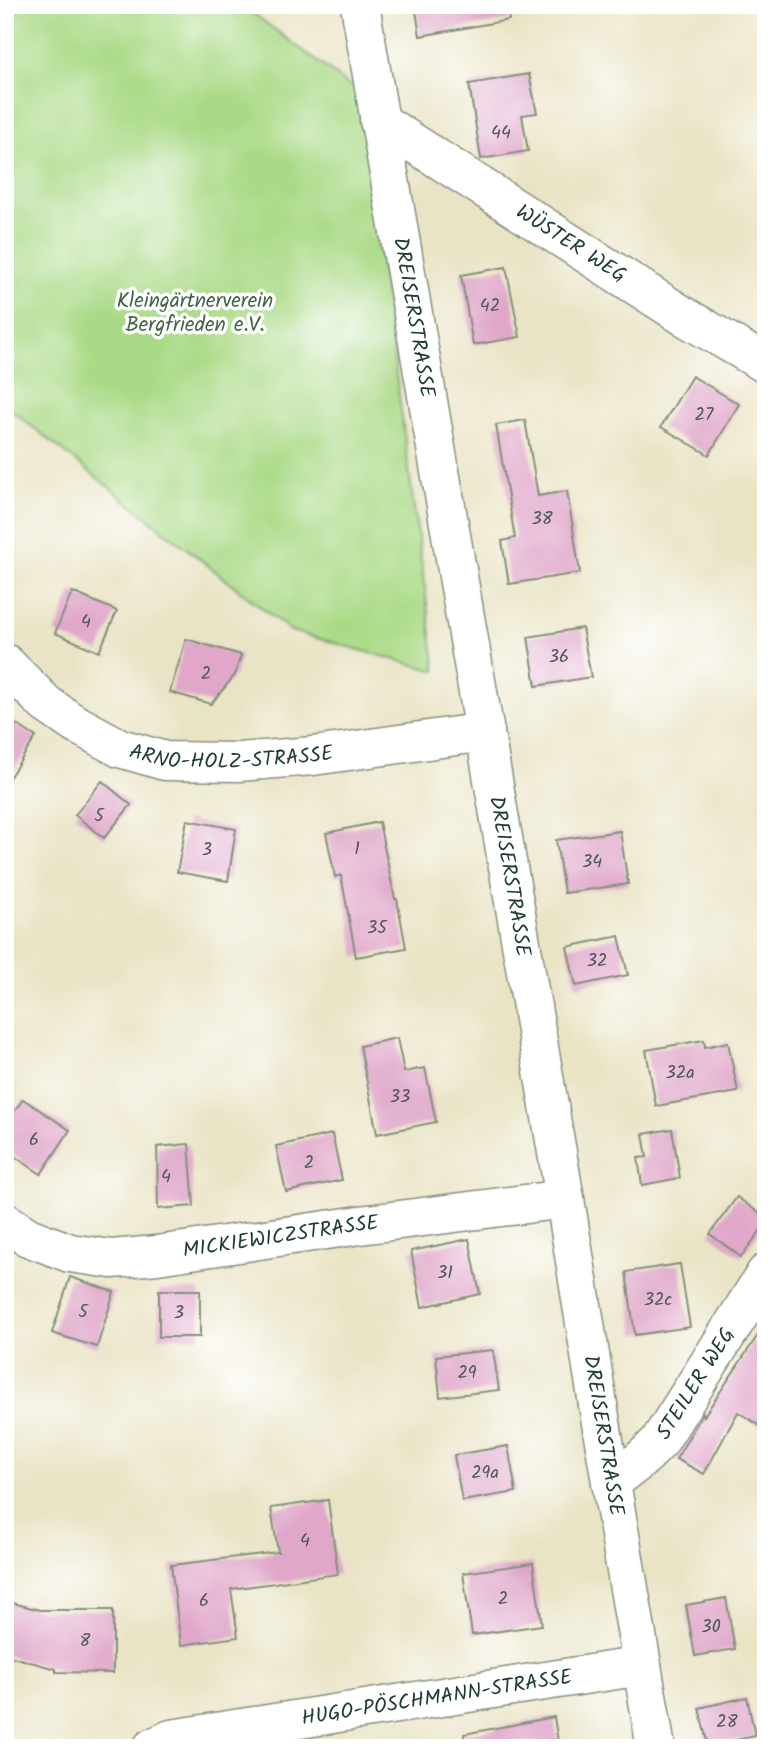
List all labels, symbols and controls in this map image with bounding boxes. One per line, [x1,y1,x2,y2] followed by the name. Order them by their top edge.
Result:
[491,119,511,148] house number: 44
[509,196,633,292] street label: WÜSTER WEG
[384,235,444,401] street label: DREISERSTRASSE
[117,285,273,342] park label: Kleingärtnerverein Bergfrieden e.V.
[480,292,500,321] house number: 42
[695,401,714,430] house number: 27
[531,505,553,534] house number: 38
[81,608,91,637] house number: 4
[549,643,569,672] house number: 36
[201,660,211,689] house number: 2
[125,735,336,779] street label: ARNO-HOLZ-STRASSE
[480,793,540,960] street label: DREISERSTRASSE
[94,802,105,831] house number: 5
[354,835,360,864] house number: 1
[202,836,212,865] house number: 3
[582,848,602,877] house number: 34
[367,914,388,943] house number: 35
[587,947,607,976] house number: 32
[665,1059,695,1088] house number: 32a
[390,1083,410,1112] house number: 33
[29,1126,39,1155] house number: 6
[304,1149,314,1178] house number: 2
[161,1163,171,1192] house number: 4
[181,1206,381,1267] street label: MICKIEWICZSTRASSE
[437,1259,453,1288] house number: 31
[644,1286,672,1315] house number: 32c
[78,1298,89,1327] house number: 5
[174,1299,184,1328] house number: 3
[648,1321,744,1446] street label: STEILER WEG
[574,1353,633,1519] street label: DREISERSTRASSE
[457,1359,477,1388] house number: 29
[471,1459,499,1488] house number: 29a
[300,1527,310,1556] house number: 4
[498,1585,508,1614] house number: 2
[199,1587,209,1616] house number: 6
[701,1613,721,1642] house number: 30
[80,1627,91,1656] house number: 8
[299,1660,575,1735] street label: HUGO-PÖSCHMANN-STRASSE
[716,1708,738,1737] house number: 28

